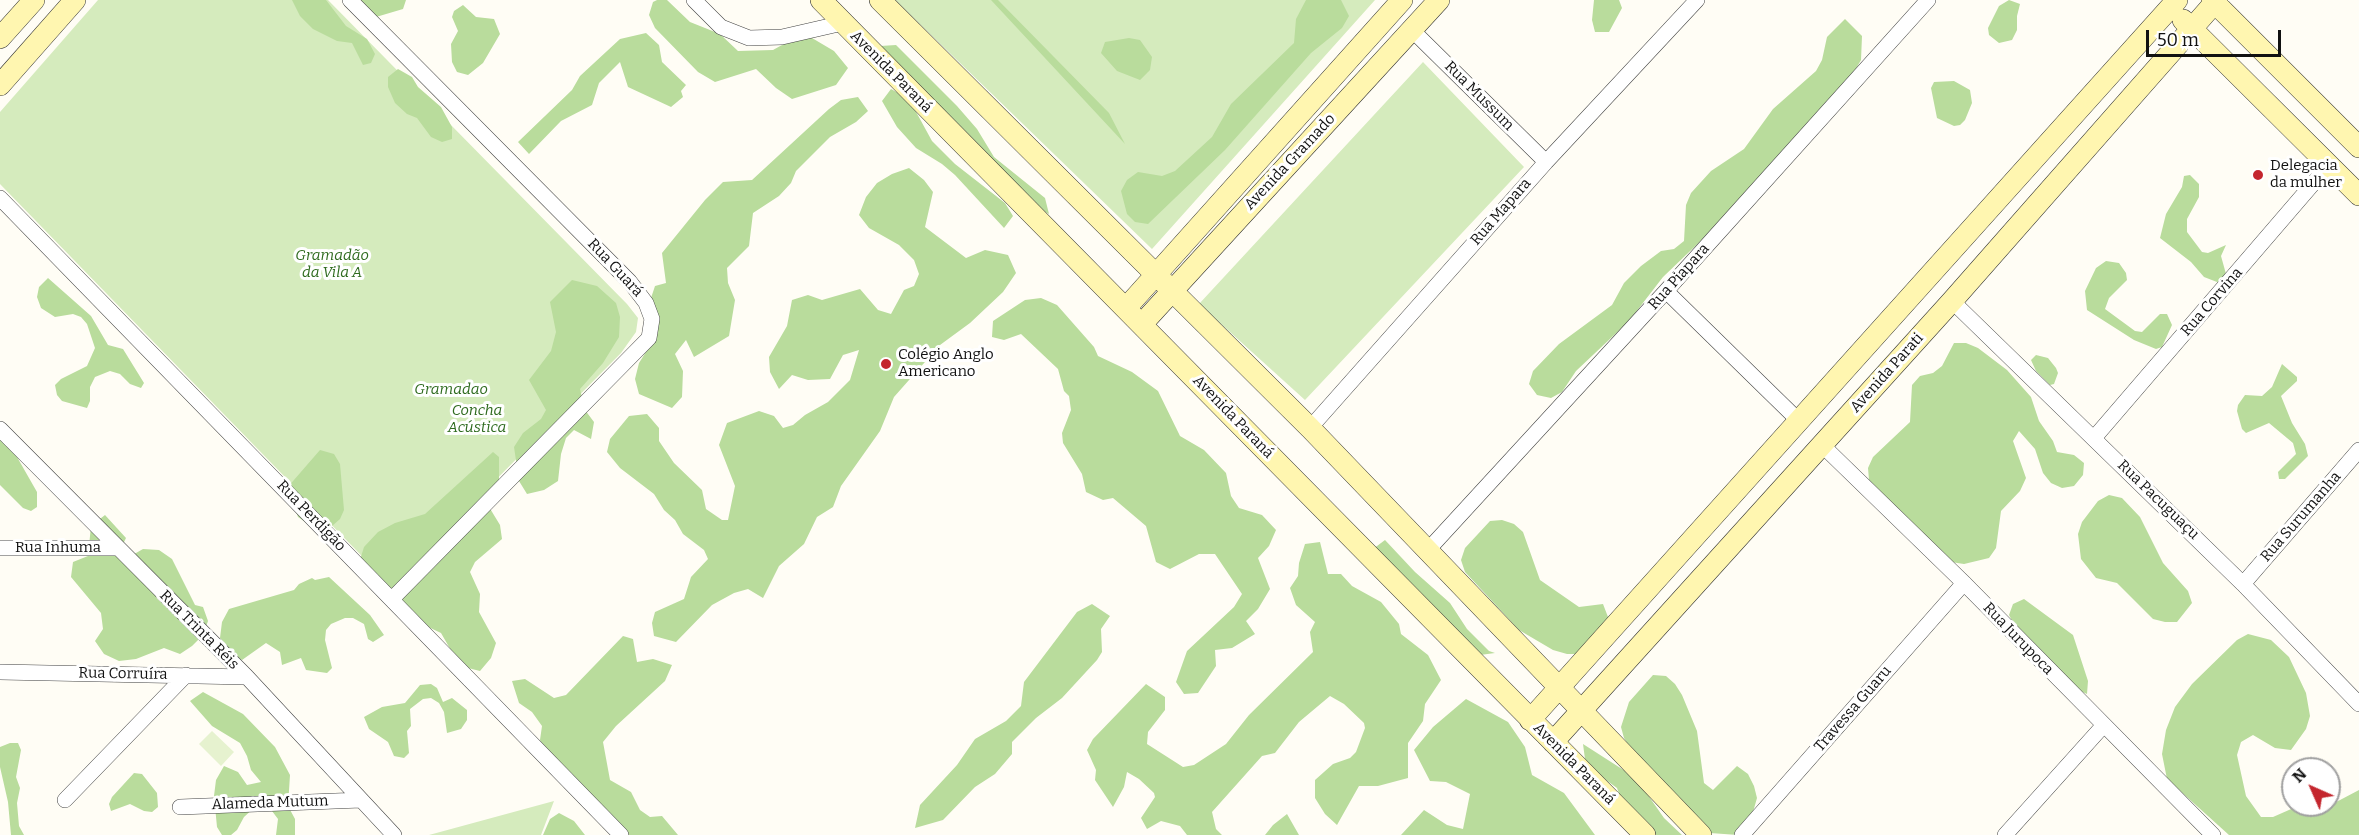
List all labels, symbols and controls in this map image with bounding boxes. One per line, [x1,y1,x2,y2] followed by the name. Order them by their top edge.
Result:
[2149,18,2284,56] scale bar
[846,27,936,117] street label: Avenida Paraná
[2157,29,2199,51] text: 50 m
[1441,58,1517,134] street label: Rua Mussum
[1241,110,1339,214] street label: Avenida Gramado
[2270,157,2342,192] place label: Delegacia da mulher
[2251,168,2265,182] marker: Delegacia da mulher
[1467,175,1535,249] street label: Rua Mapara
[584,235,646,301] street label: Rua Guará
[1645,240,1713,314] street label: Rua Piapara
[295,247,369,282] park label: Gramadão da Vila A
[2177,264,2247,340] street label: Rua Corvina
[1847,330,1927,416] street label: Avenida Parati
[898,346,994,381] place label: Colégio Anglo Americano
[879,357,893,371] marker: Colégio Anglo Americano
[1189,372,1277,462] street label: Avenida Paraná
[414,381,488,399] park label: Gramadao
[448,402,506,437] park label: Concha Acústica
[2114,457,2202,543] street label: Rua Pacuguaçu
[2257,468,2345,566] street label: Rua Surumanha
[273,477,349,555] street label: Rua Perdigão
[15,539,101,557] street label: Rua Inhuma
[156,587,242,673] street label: Rua Trinta Réis
[1979,599,2057,679] street label: Rua Jurupoca
[1811,662,1895,756] street label: Travessa Guaru
[78,664,168,684] street label: Rua Corruíra
[1529,719,1619,809] street label: Avenida Paraná
[2281,757,2341,817] north arrow
[2288,764,2310,786] text: N
[211,792,329,814] street label: Alameda Mutum

